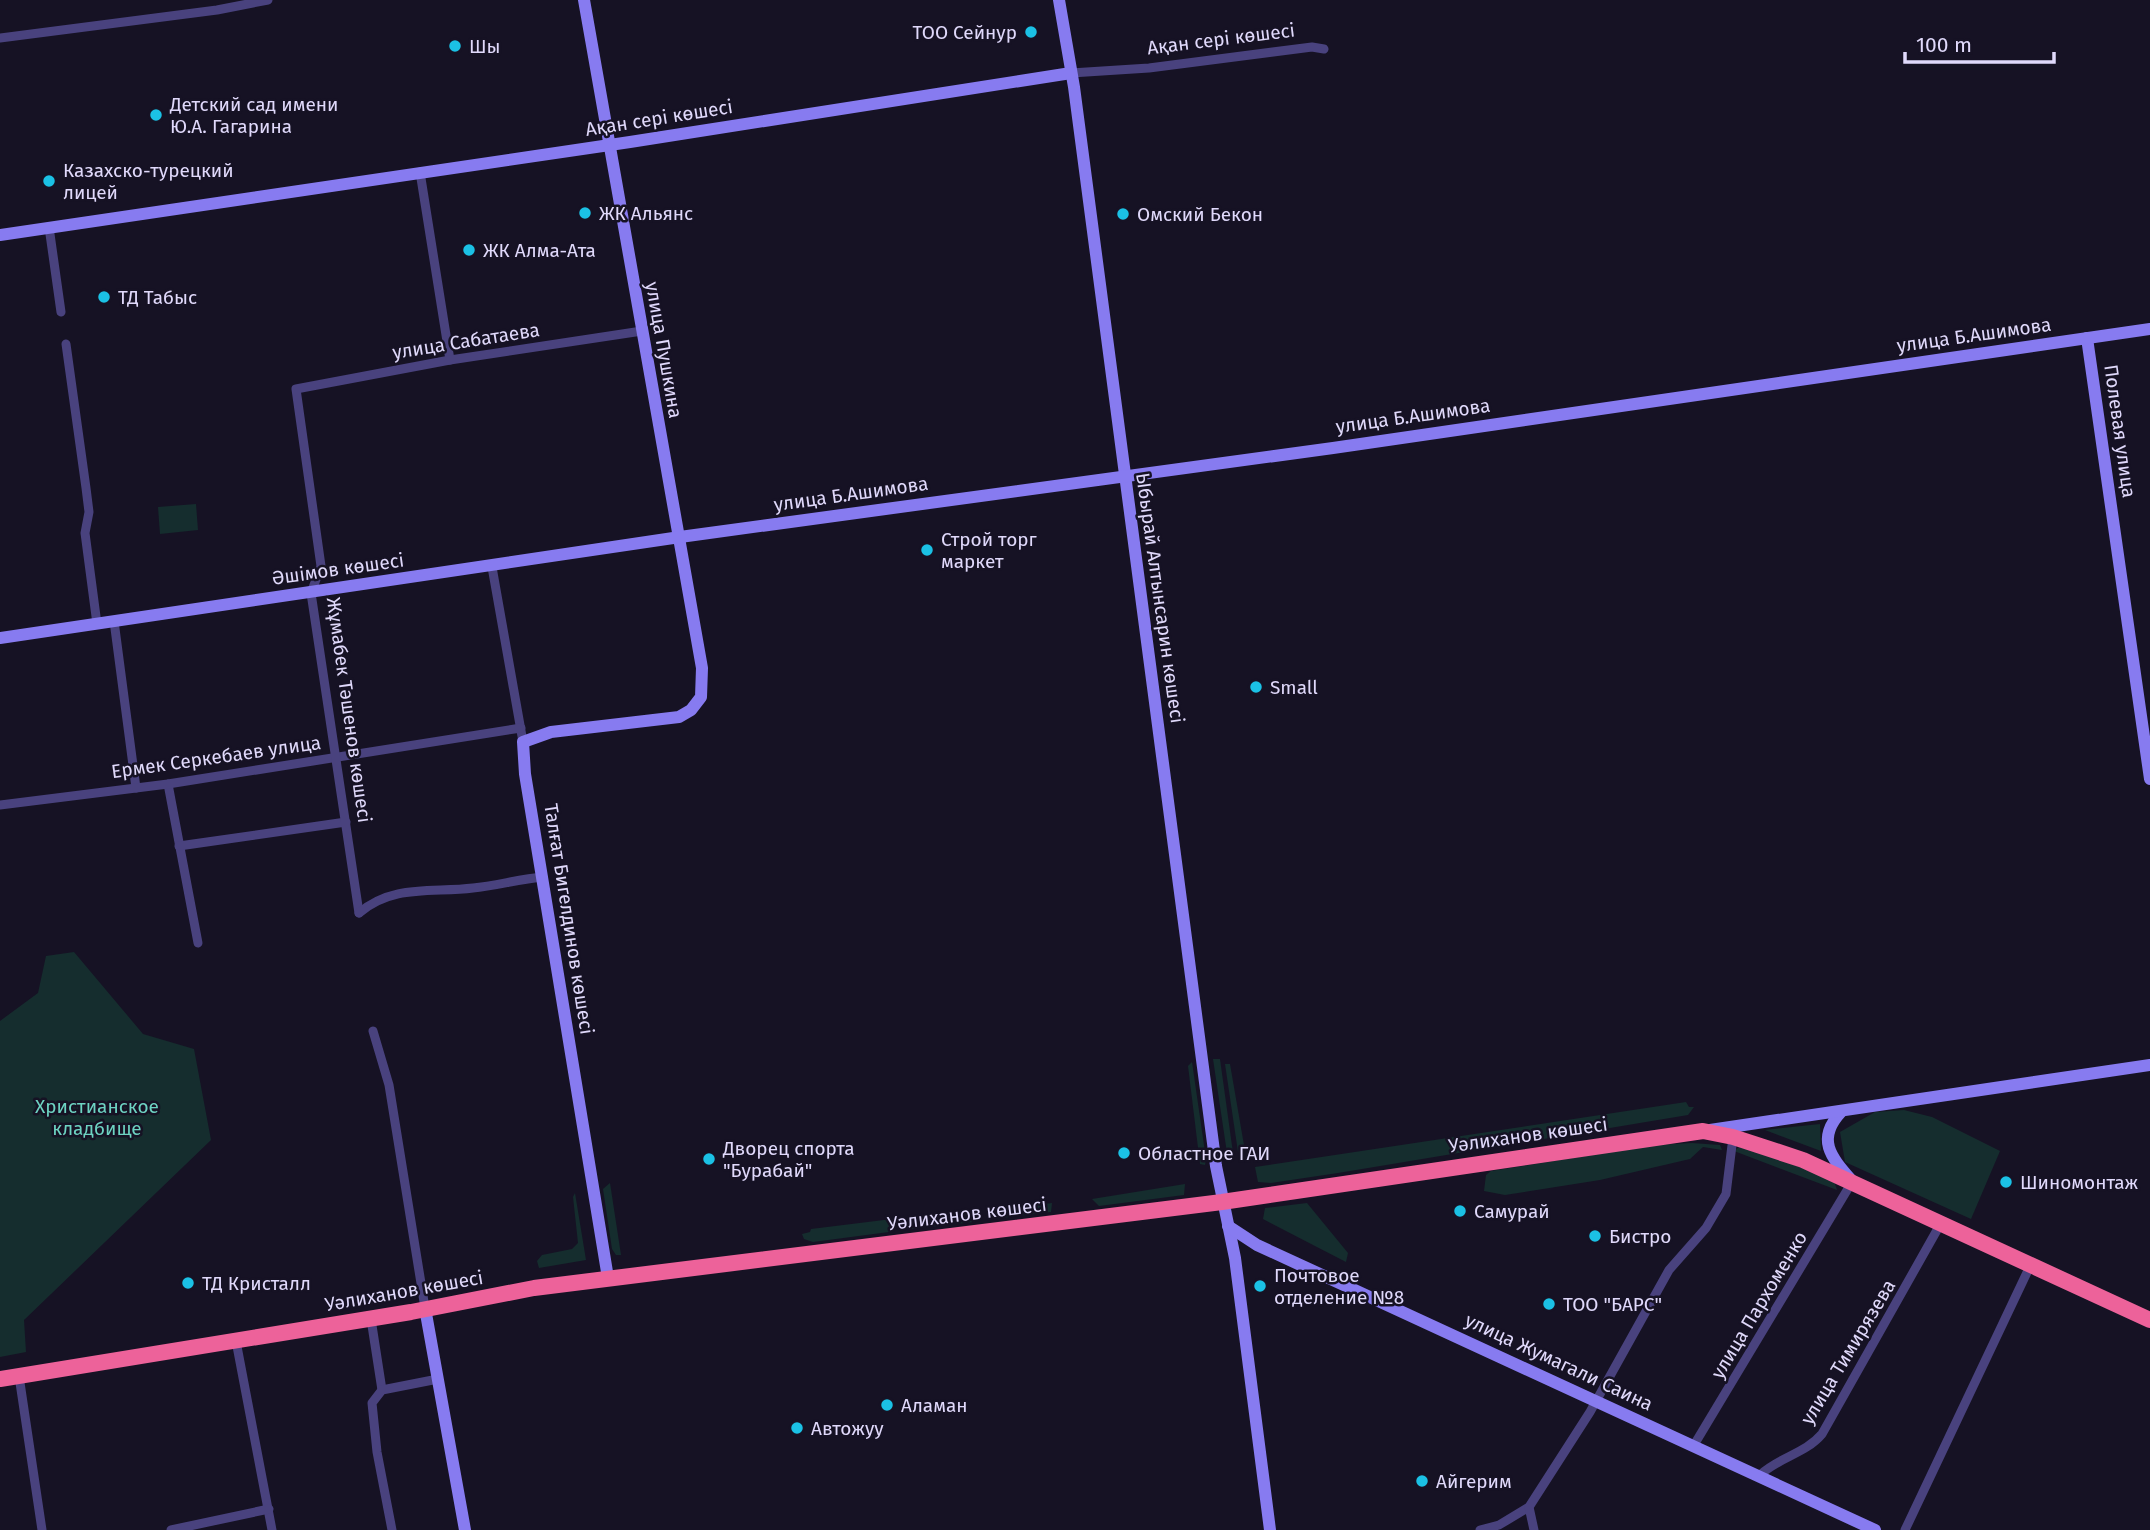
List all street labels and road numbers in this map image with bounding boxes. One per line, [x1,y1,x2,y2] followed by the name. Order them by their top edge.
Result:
[1146,19,1296,59] street label: Ақан сері көшесі
[584,95,734,141] street label: Ақан сері көшесі
[641,280,687,420] street label: улица Пушкина
[1895,313,2053,357] street label: улица Б.Ашимова
[391,318,541,364] street label: улица Сабатаева
[2099,363,2141,499] street label: Полевая улица
[1334,394,1492,438] street label: улица Б.Ашимова
[1131,471,1189,725] street label: Ыбырай Алтынсарин көшесі
[772,472,930,516] street label: улица Б.Ашимова
[270,548,406,590] street label: Әшімов көшесі
[322,596,376,824] street label: Жұмабек Тәшенов көшесі
[110,731,322,783] street label: Ермек Серкебаев улица
[539,802,599,1036] street label: Талғат Бигелдинов көшесі
[1447,1112,1609,1158] street label: Уәлиханов көшесі
[886,1193,1048,1235] street label: Уәлиханов көшесі
[1706,1227,1812,1383] street label: улица Пархоменко
[323,1266,485,1316] street label: Уәлиханов көшесі
[1796,1275,1900,1429] street label: улица Тимирязева
[1461,1308,1657,1416] street label: улица Жумагали Саина

